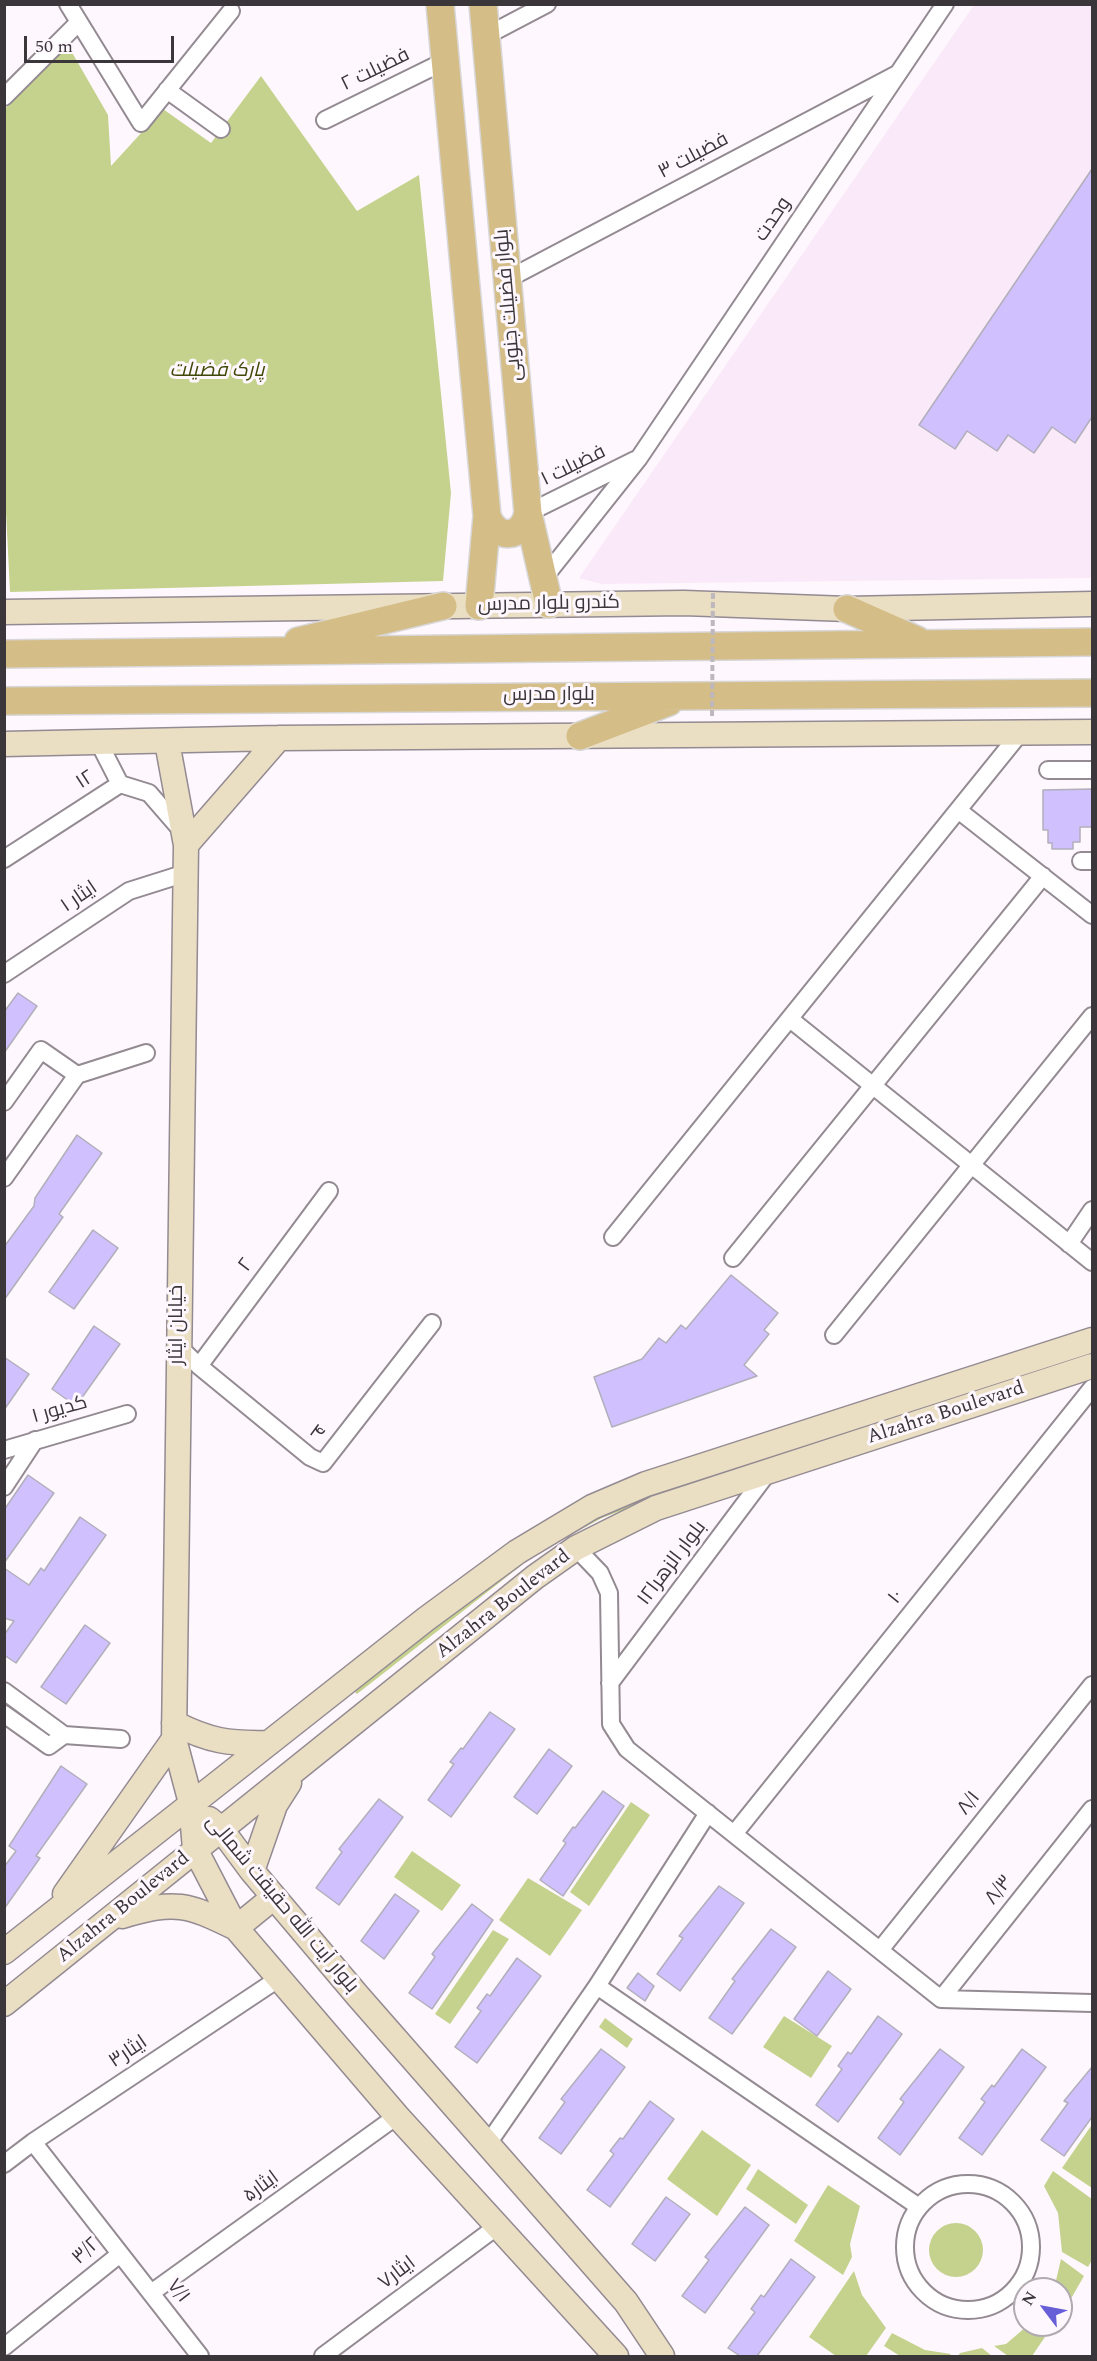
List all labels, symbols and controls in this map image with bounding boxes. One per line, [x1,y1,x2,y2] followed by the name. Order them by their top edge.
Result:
[27,24,177,62] scale bar
[35,33,73,60] text: 50 m
[338,44,414,98] street label: فضیلت ۲
[655,129,733,185] street label: فضیلت ۳
[750,193,798,247] street label: وحدت
[491,228,529,382] street label: بلوار فضیلت جنوبی
[170,360,264,384] park label: پارک فضیلت
[538,441,610,493] street label: فضیلت ۱
[478,592,620,618] street label: کندرو بلوار مدرس
[503,684,595,708] street label: بلوار مدرس
[72,766,100,796] street label: ۱۲
[57,877,103,919] street label: ایثار ۱
[234,1255,260,1277] street label: ۲
[166,1285,190,1365] street label: خیابان ایثار
[864,1377,1028,1451] street label: Alzahra Boulevard
[30,1392,90,1430] street label: کدیور ۱
[304,1420,328,1448] street label: ۴
[633,1517,713,1611] street label: بلوار الزهرا۱۲
[432,1545,576,1665] street label: Alzahra Boulevard
[884,1586,910,1610] street label: ۱۰
[953,1787,987,1821] street label: ۸/۱
[199,1811,363,1999] street label: بلوار آیت الله حقیقت شمالی
[53,1847,195,1969] street label: Alzahra Boulevard
[981,1871,1019,1911] street label: ۸/۳
[105,2032,153,2074] street label: ایثار۳
[239,2167,285,2209] street label: ایثار۵
[68,2233,106,2271] street label: ۳/۲
[375,2252,421,2296] street label: ایثار۷
[160,2275,194,2309] street label: ۷/۱
[1013,2277,1073,2337] north arrow
[1016,2287,1043,2310] text: N

